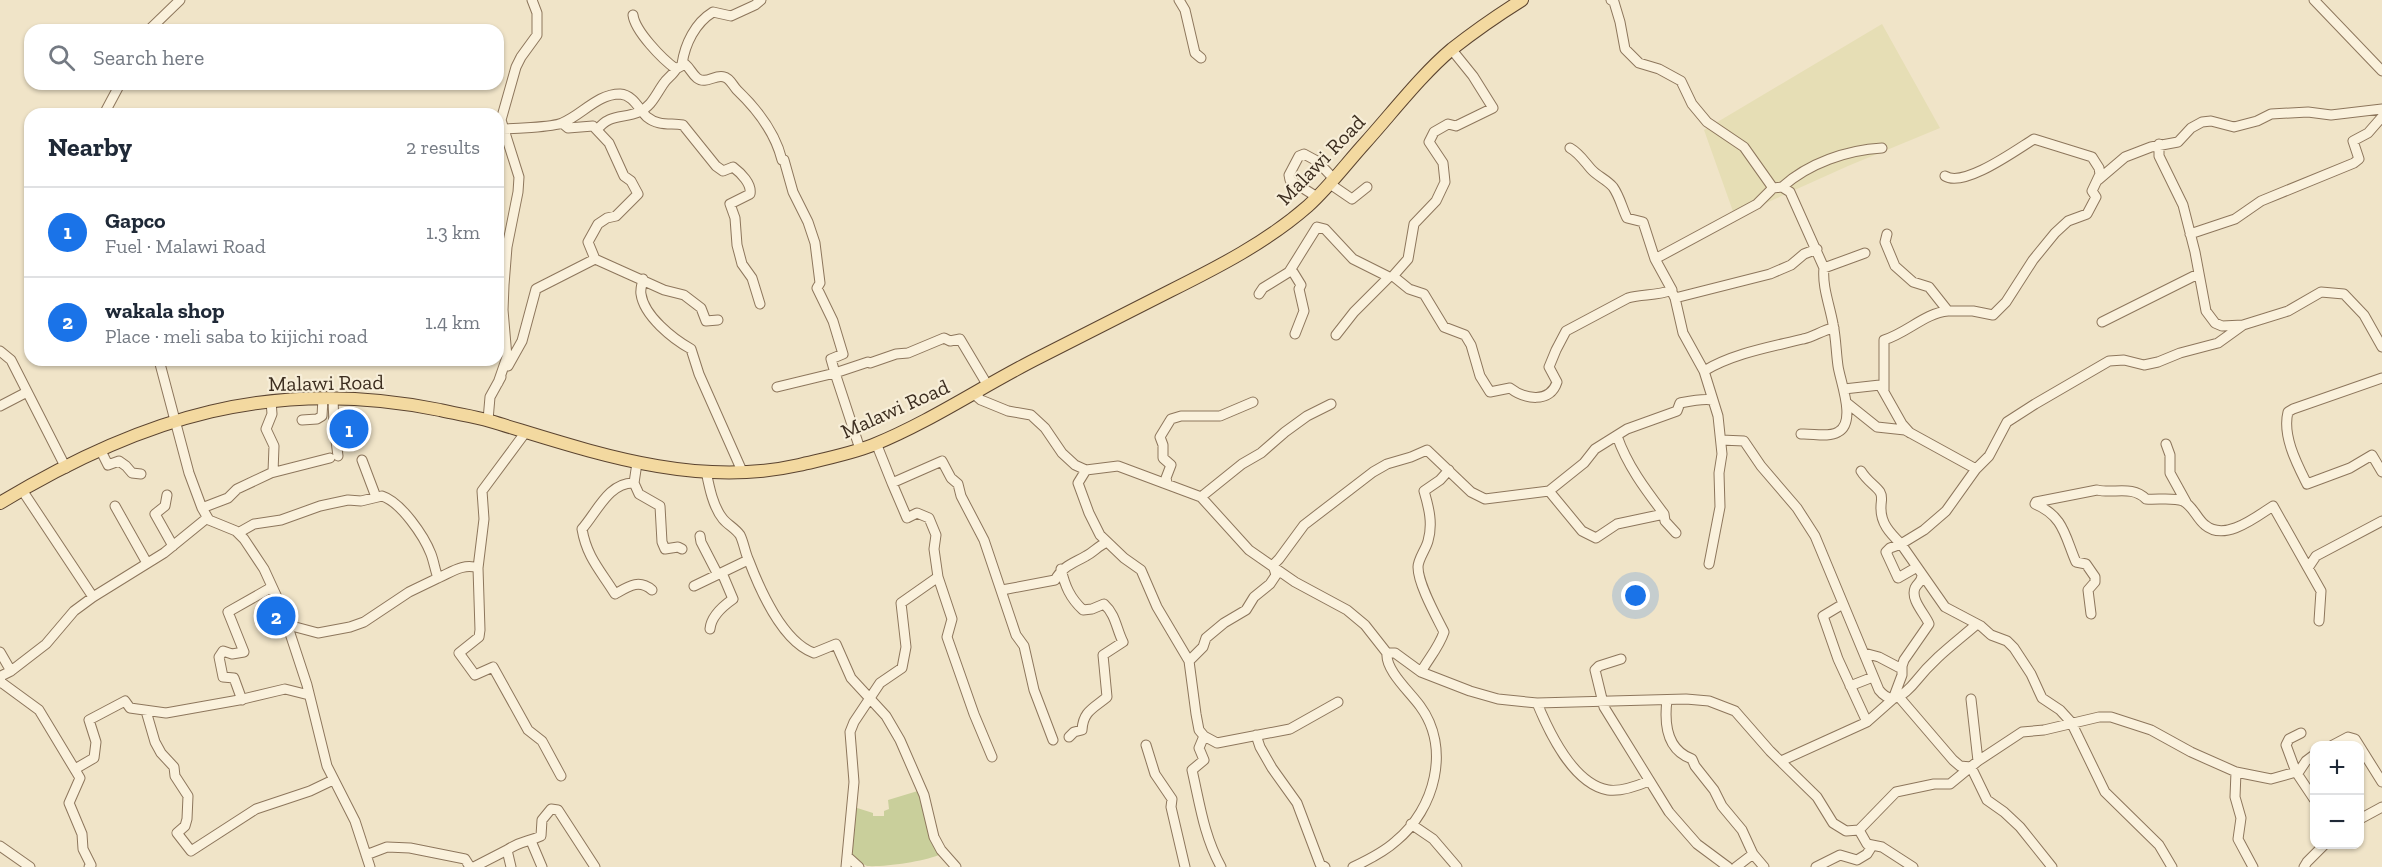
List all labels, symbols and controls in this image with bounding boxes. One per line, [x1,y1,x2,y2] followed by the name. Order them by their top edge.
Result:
[24,24,504,90] search box
[45,41,78,74] icon: search
[93,44,204,71] text: Search here
[1271,109,1370,210] street label: Malawi Road
[48,131,132,163] text: Nearby
[406,135,480,159] text: 2 results
[105,207,166,234] text: Gapco
[63,220,72,244] text: 1
[426,220,480,244] text: 1.3 km
[105,234,266,258] text: Fuel · Malawi Road
[105,297,225,324] text: wakala shop
[62,310,73,334] text: 2
[425,310,480,334] text: 1.4 km
[105,324,368,348] text: Place · meli saba to kijichi road
[268,369,385,396] street label: Malawi Road
[837,373,953,443] street label: Malawi Road
[330,406,368,452] pin: 1
[1621,581,1650,610] your location
[256,594,296,638] pin: 2
[2310,741,2364,849] map controls
[2310,741,2364,795] button: +
[2310,795,2364,849] button: −

